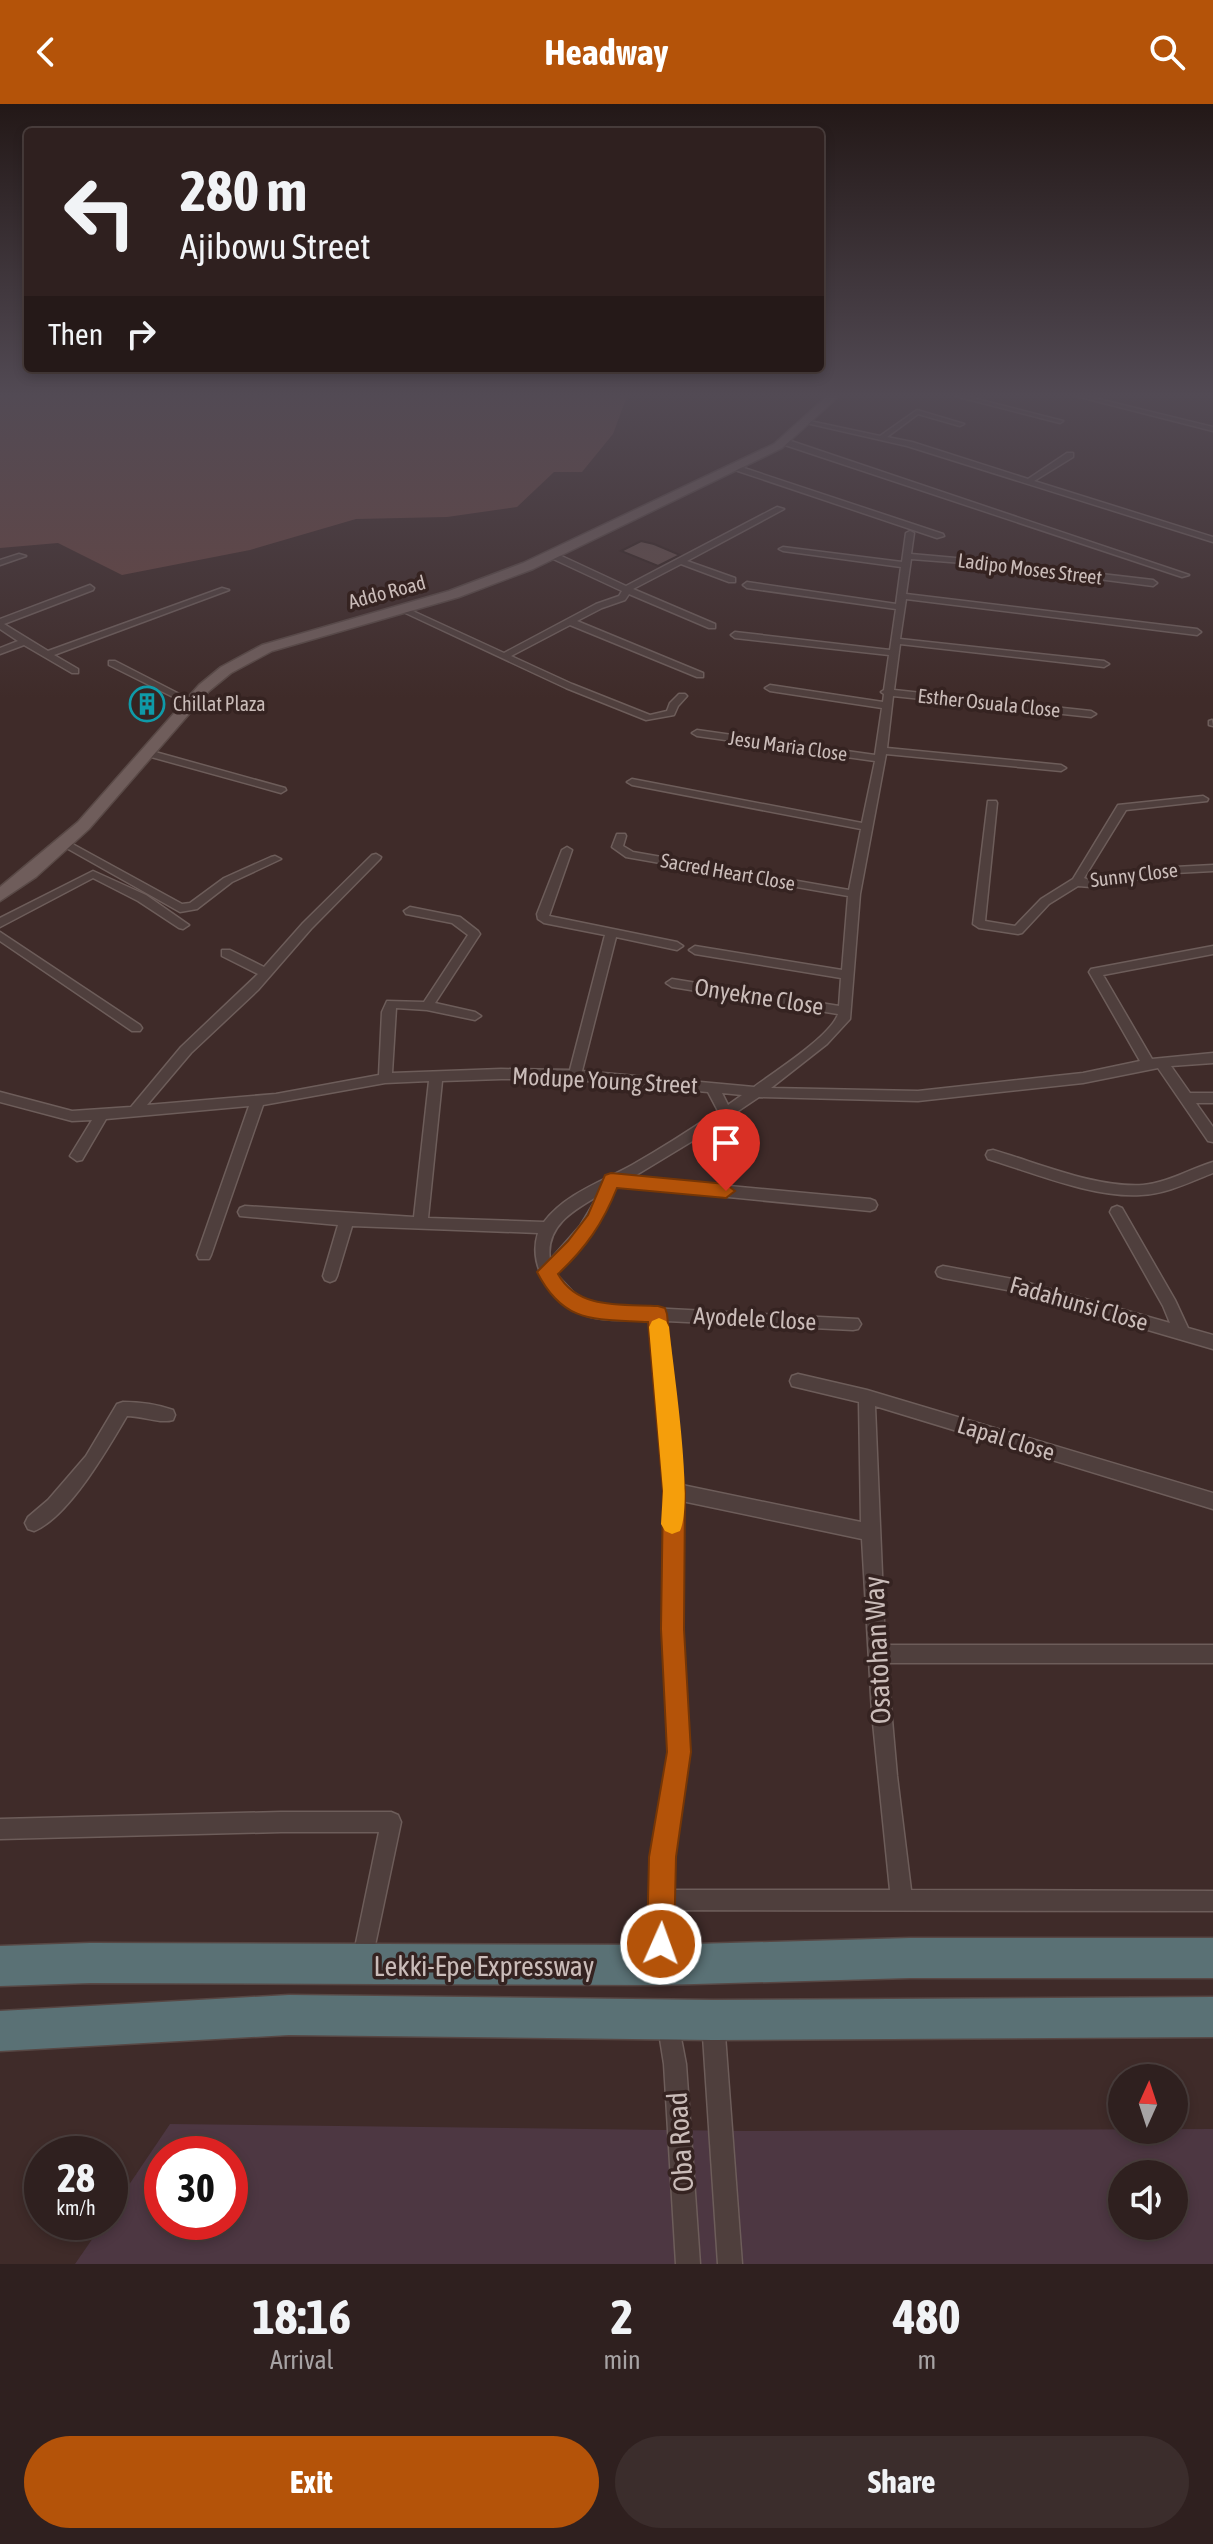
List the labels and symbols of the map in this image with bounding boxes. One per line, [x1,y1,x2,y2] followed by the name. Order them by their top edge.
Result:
[957,548,1104,589] street label: Ladipo Moses Street
[346,570,428,613] street label: Addo Road
[917,684,1062,721] street label: Esther Osuala Close
[128,685,166,723] building icon: Chillat Plaza
[173,692,266,715] place label: Chillat Plaza
[727,726,849,765] street label: Jesu Maria Close
[659,848,797,895] street label: Sacred Heart Close
[1089,858,1179,891] street label: Sunny Close
[693,973,825,1020] street label: Onyekne Close
[511,1062,699,1099] street label: Modupe Young Street
[692,1109,760,1191] pin
[1007,1271,1151,1336] street label: Fadahunsi Close
[693,1302,817,1335] street label: Ayodele Close
[954,1411,1058,1466] street label: Lapal Close
[857,1575,897,1725] street label: Osatohan Way
[619,1902,703,1986] position arrow
[374,1950,594,1982] street label: Lekki-Epe Expressway
[1108,2064,1188,2144] north arrow
[661,2091,699,2193] street label: Oba Road
[144,2136,248,2240] speed limit sign: 30

